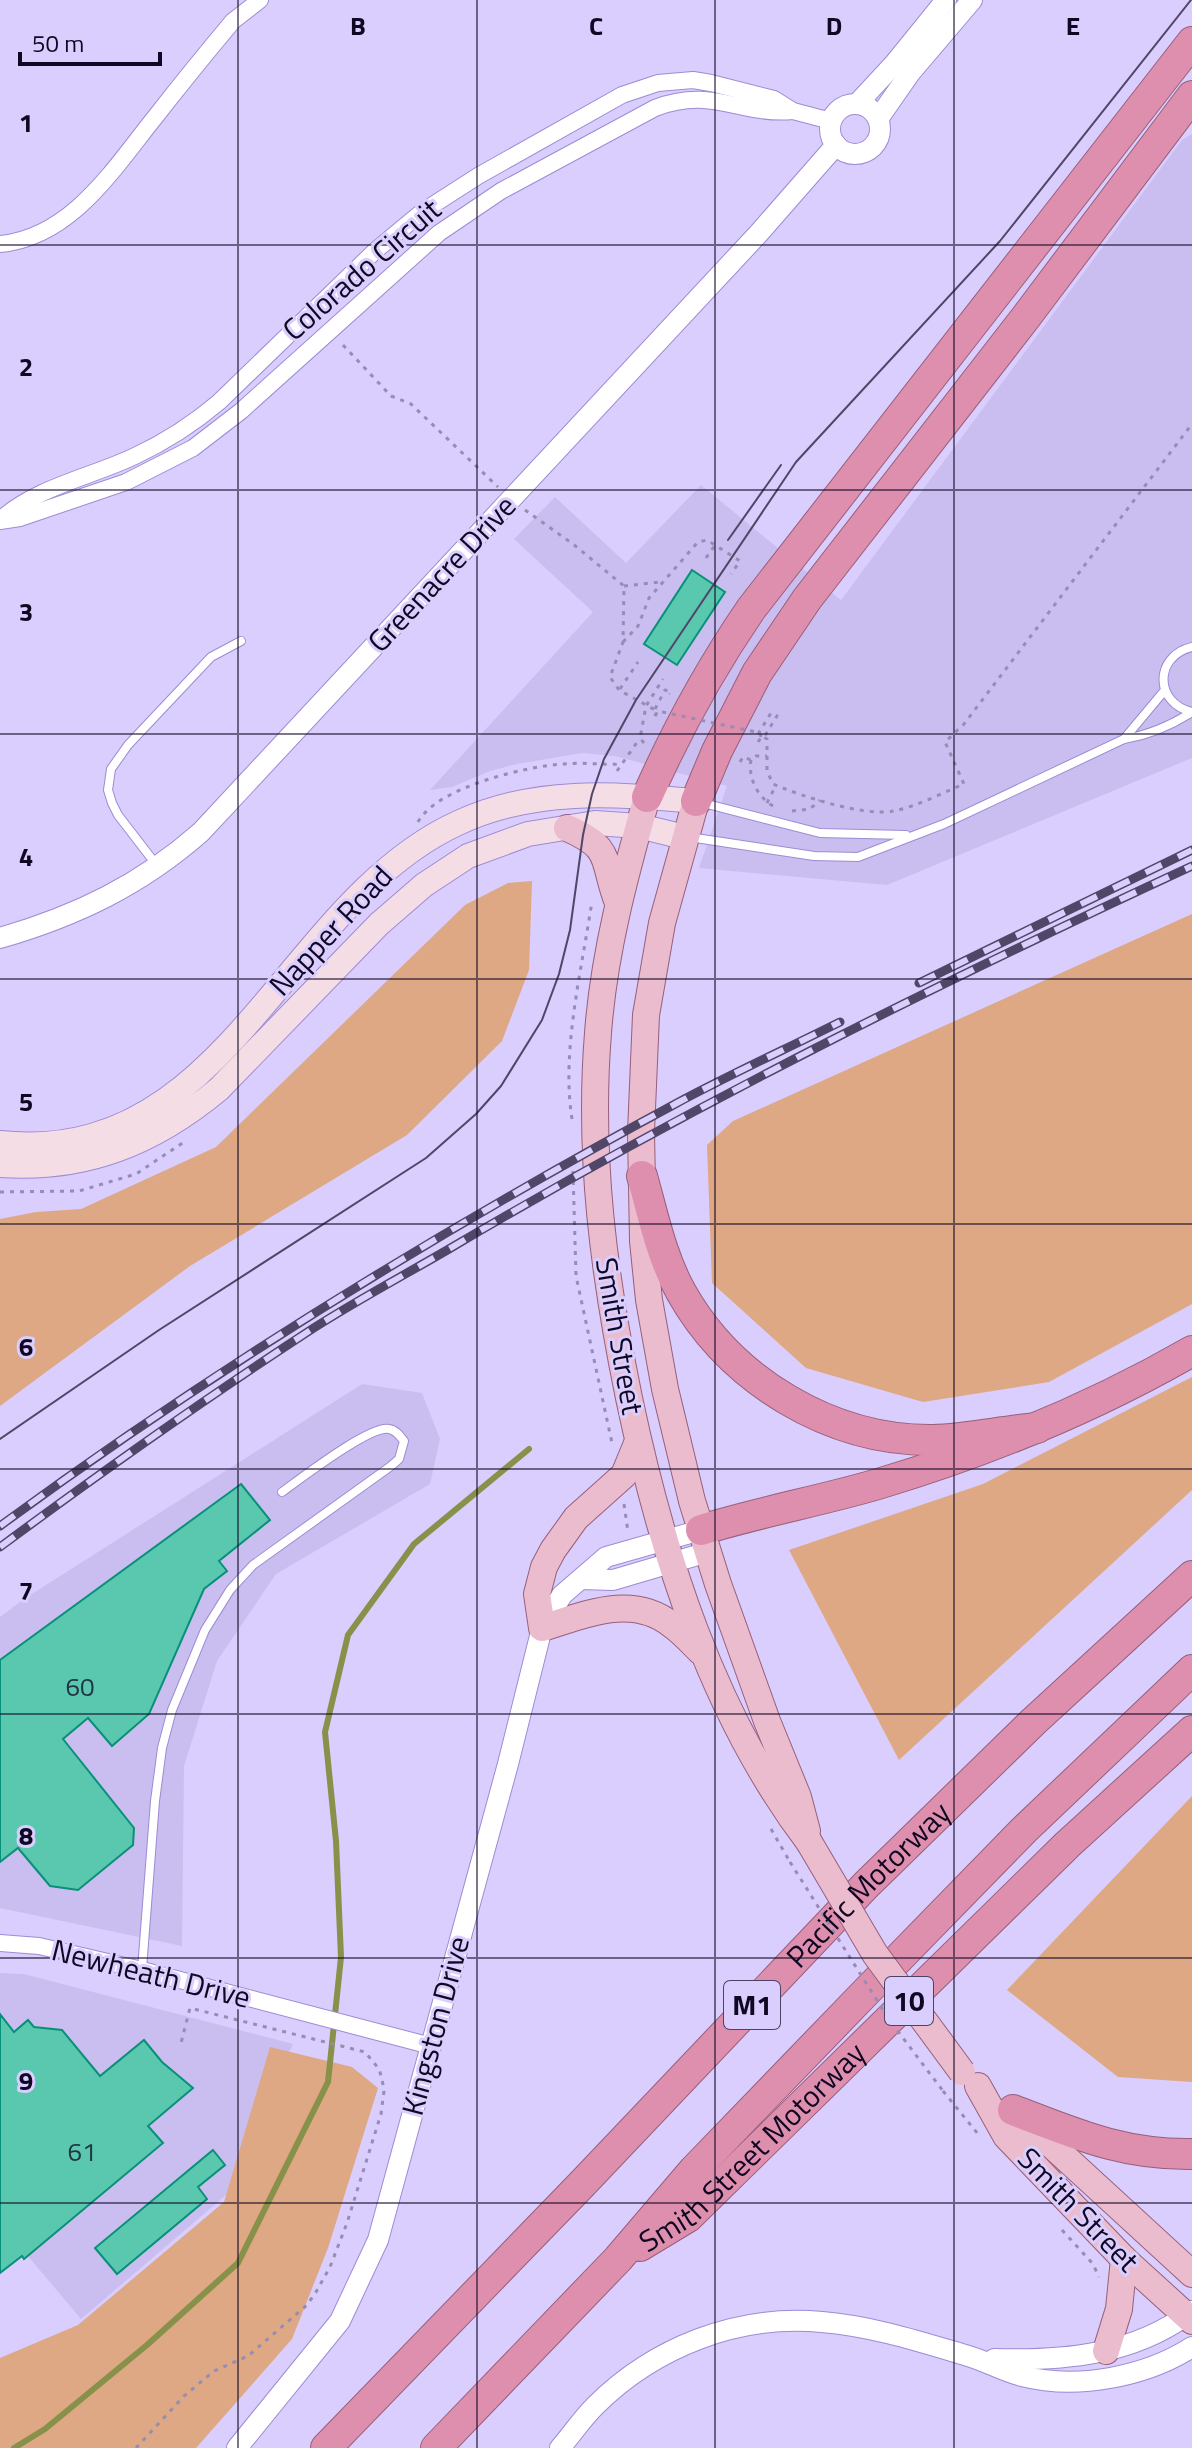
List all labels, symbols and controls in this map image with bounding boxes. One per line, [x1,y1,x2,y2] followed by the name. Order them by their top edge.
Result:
[350,6,366,45] text: B
[589,6,603,45] text: C
[826,6,842,45] text: D
[1066,6,1080,45] text: E
[20,16,160,66] scale bar
[32,25,84,61] text: 50 m
[19,103,33,142] text: 1
[272,187,451,351] street label: Colorado Circuit
[19,347,33,386] text: 2
[356,484,526,662] street label: Greenacre Drive
[19,592,33,631] text: 3
[19,837,33,876] text: 4
[258,855,403,1006] street label: Napper Road
[19,1082,33,1121] text: 5
[584,1254,656,1418] street label: Smith Street
[19,1327,33,1366] text: 6
[19,1571,33,1610] text: 7
[65,1667,95,1706] house number: 60
[775,1790,961,1978] street label: Pacific Motorway
[19,1816,33,1855] text: 8
[47,1926,255,2020] street label: Newheath Drive
[389,1931,481,2120] street label: Kingston Drive
[885,1977,933,2025] road number: 10
[724,1981,780,2029] road number: M1
[630,2031,876,2264] street label: Smith Street Motorway
[19,2061,33,2100] text: 9
[67,2132,97,2171] house number: 61
[1007,2136,1151,2283] street label: Smith Street

